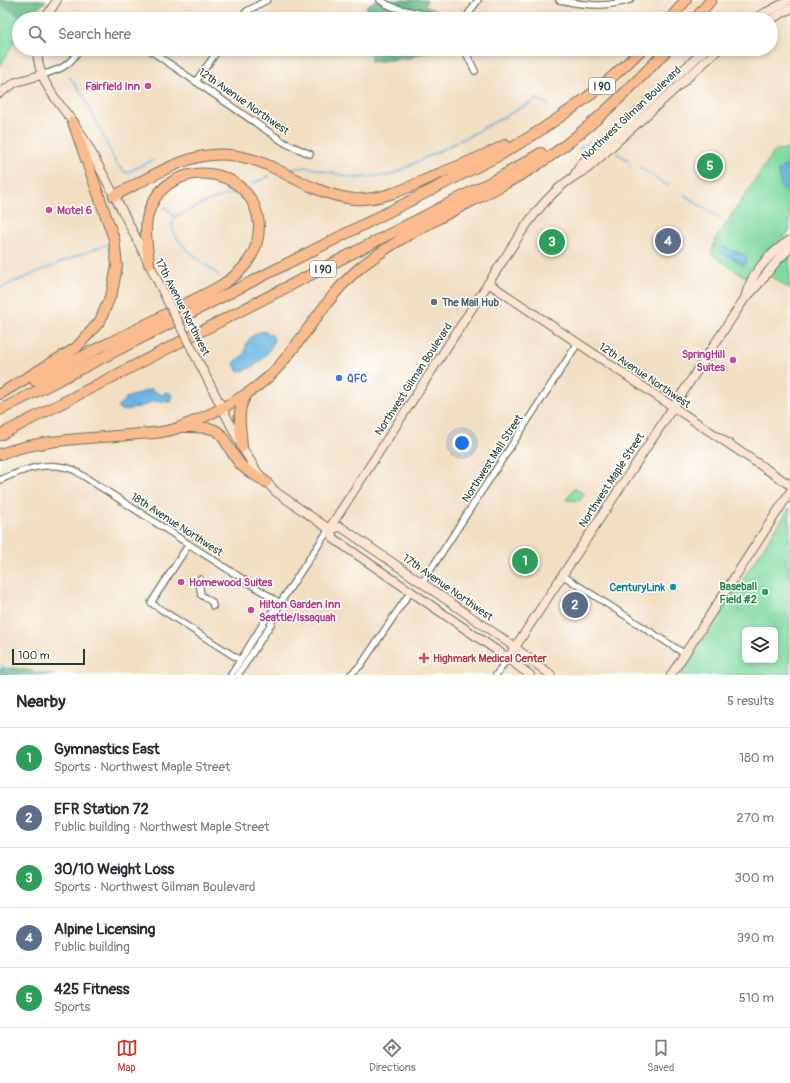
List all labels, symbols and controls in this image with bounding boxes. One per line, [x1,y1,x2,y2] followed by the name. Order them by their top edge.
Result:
[12,12,778,56] search box
[26,23,48,45] icon: search
[58,25,131,44] text: Search here
[579,64,684,163] street label: Northwest Gilman Boulevard
[196,65,292,138] street label: 12th Avenue Northwest
[589,78,615,94] road number: I 90
[85,80,140,93] place label: Fairfield Inn
[143,81,153,91] marker: Fairfield Inn
[697,151,723,181] pin: 5
[57,204,93,217] place label: Motel 6
[44,205,54,215] marker: Motel 6
[655,226,681,256] pin: 4
[539,227,565,257] pin: 3
[152,256,213,359] street label: 17th Avenue Northwest
[310,261,336,277] road number: I 90
[441,296,500,309] place label: The Mail Hub
[429,297,439,307] marker: The Mail Hub
[372,321,455,438] street label: Northwest Gilman Boulevard
[596,340,693,411] street label: 12th Avenue Northwest
[682,348,725,374] place label: SpringHill Suites
[728,355,738,365] marker: SpringHill Suites
[347,372,367,385] place label: QFC
[334,373,344,383] marker: QFC
[459,412,526,505] street label: Northwest Mall Street
[576,430,647,530] street label: Northwest Maple Street
[452,433,472,453] your location
[128,490,226,559] street label: 18th Avenue Northwest
[512,546,538,576] pin: 1
[400,551,496,624] street label: 17th Avenue Northwest
[189,576,273,589] place label: Homewood Suites
[176,577,186,587] marker: Homewood Suites
[720,580,757,606] place label: Baseball Field #2
[609,581,665,594] place label: CenturyLink
[668,582,678,592] marker: CenturyLink
[760,587,770,597] marker: Baseball Field #2
[562,590,588,620] pin: 2
[259,598,340,624] place label: Hilton Garden Inn Seattle/Issaquah
[246,605,256,615] marker: Hilton Garden Inn Seattle/Issaquah
[742,627,778,663] map controls
[742,627,778,663] button: layers
[12,647,85,666] scale bar
[18,649,49,662] text: 100 m
[418,652,430,664] marker: Highmark Medical Center
[433,652,548,665] place label: Highmark Medical Center
[16,691,65,712] text: Nearby
[727,693,774,709] text: 5 results
[54,740,160,759] text: Gymnastics East
[26,750,32,766] text: 1
[739,750,774,766] text: 180 m
[54,759,230,775] text: Sports · Northwest Maple Street
[54,800,149,819] text: EFR Station 72
[25,810,33,826] text: 2
[737,810,774,826] text: 270 m
[54,819,269,835] text: Public building · Northwest Maple Street
[54,860,174,879] text: 30/10 Weight Loss
[25,870,33,886] text: 3
[735,870,774,886] text: 300 m
[54,879,255,895] text: Sports · Northwest Gilman Boulevard
[54,920,155,939] text: Alpine Licensing
[25,930,33,946] text: 4
[737,930,774,946] text: 390 m
[54,939,130,955] text: Public building
[54,980,130,999] text: 425 Fitness
[25,990,33,1006] text: 5
[739,990,774,1006] text: 510 m
[54,999,90,1015] text: Sports
[116,1037,138,1074] tab: Map
[369,1037,416,1074] tab: Directions
[647,1037,674,1074] tab: Saved

